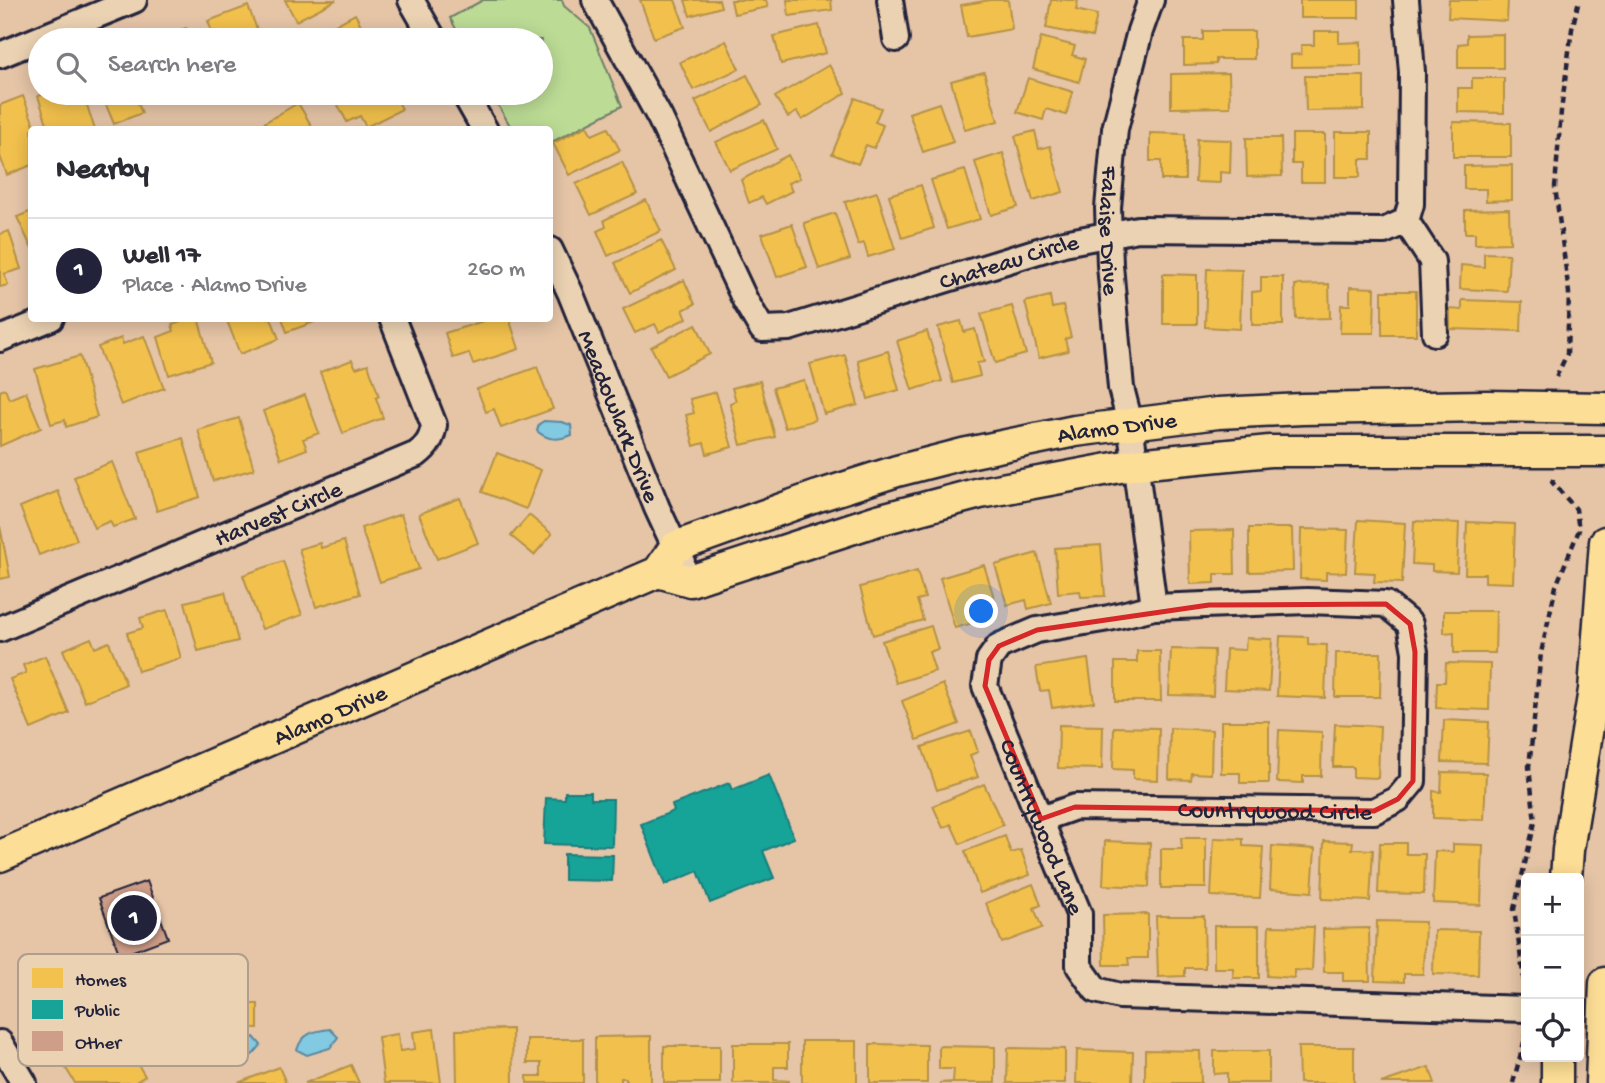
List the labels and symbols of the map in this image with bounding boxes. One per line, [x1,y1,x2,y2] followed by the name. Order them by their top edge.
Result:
[1090,164,1124,297] street label: Falaise Drive
[936,229,1082,299] street label: Chateau Circle
[569,327,665,508] street label: Meadowlark Drive
[1055,407,1179,452] street label: Alamo Drive
[211,476,348,555] street label: Harvest Circle
[964,594,998,628] your location
[270,680,393,754] street label: Alamo Drive
[990,735,1089,920] street label: Countrywood Lane
[1178,797,1373,829] street label: Countrywood Circle
[111,892,157,944] pin: 1
[18,954,248,1066] legend
[75,970,127,993] text: Homes
[74,1001,120,1024] text: Public
[75,1033,123,1056] text: Other

